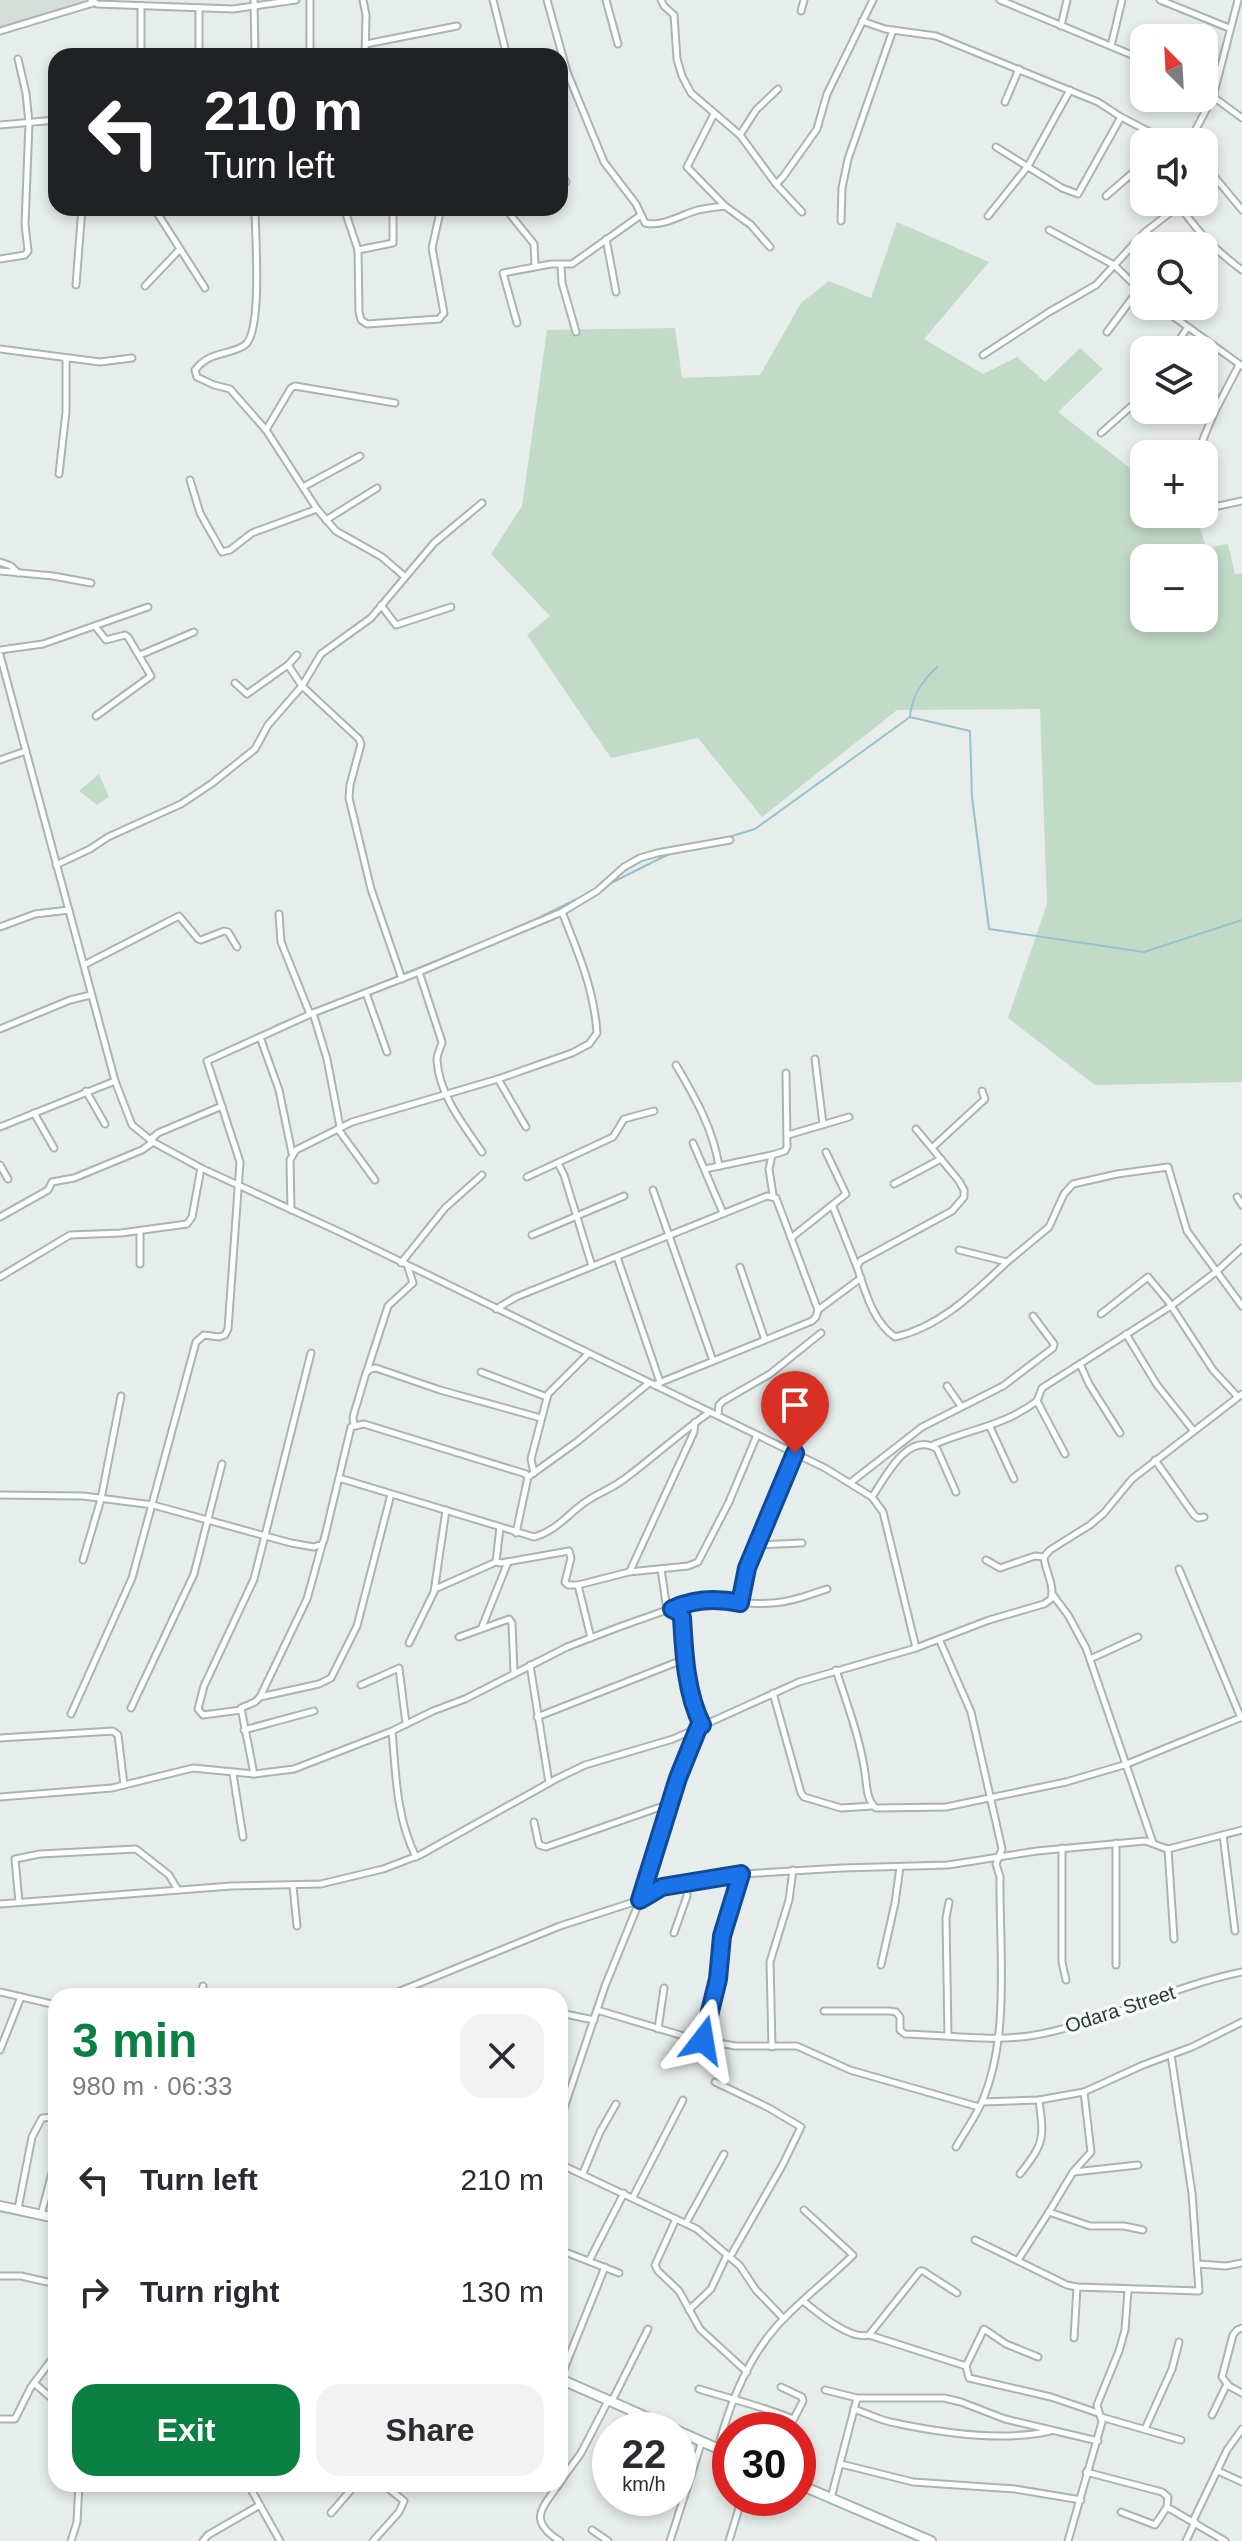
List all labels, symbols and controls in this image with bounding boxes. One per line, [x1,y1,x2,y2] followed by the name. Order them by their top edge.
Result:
[1130,24,1218,112] north arrow
[1130,24,1218,632] map controls
[204,79,363,142] text: 210 m
[72,80,176,184] icon: left
[1130,128,1218,216] button: sound
[204,145,335,186] text: Turn left
[1130,232,1218,320] button: search
[1130,336,1218,424] button: layers
[1130,440,1218,528] button: +
[1130,544,1218,632] button: −
[761,1371,829,1453] pin
[773,1383,817,1427] icon: arrive
[1062,1981,1178,2037] street label: Odara Street
[661,1998,745,2082] position arrow
[72,2014,197,2067] text: 3 min
[460,2014,544,2098] button: close
[72,2071,232,2101] text: 980 m · 06:33
[72,2158,116,2202] icon: left
[140,2163,258,2196] text: Turn left
[461,2163,544,2196] text: 210 m
[72,2270,116,2314] icon: right
[140,2275,279,2308] text: Turn right
[461,2275,544,2308] text: 130 m
[72,2384,300,2476] button: Exit
[316,2384,544,2476] button: Share
[712,2412,816,2516] speed limit sign: 30
[622,2432,666,2476] text: 22
[622,2473,666,2495] text: km/h

